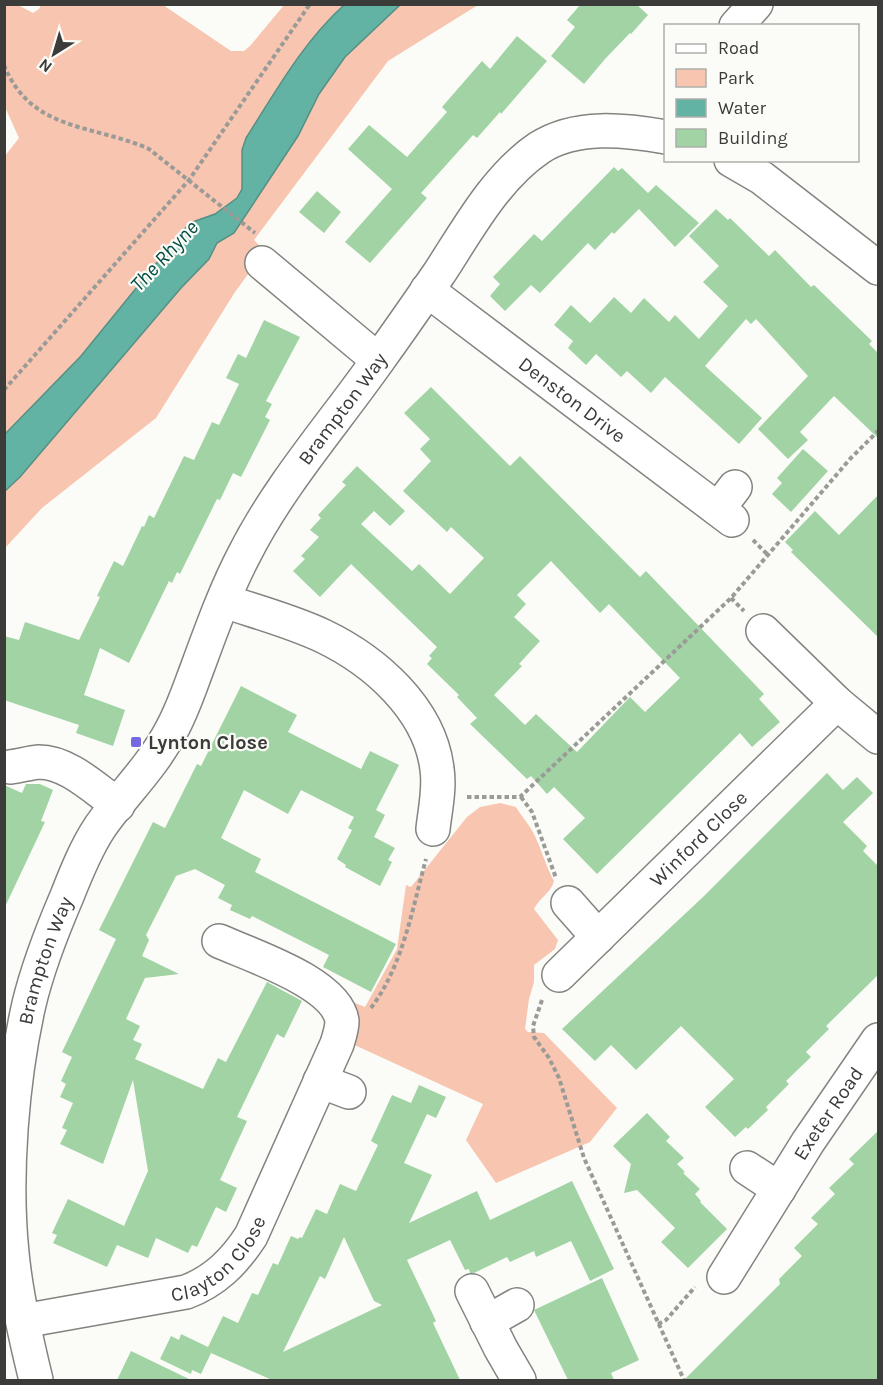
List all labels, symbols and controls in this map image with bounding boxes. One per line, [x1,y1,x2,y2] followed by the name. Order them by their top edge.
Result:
[24,24,84,84] north arrow
[664,24,859,162] legend
[718,37,759,59] text: Road
[35,55,56,77] text: N
[718,67,755,89] text: Park
[718,97,766,119] text: Water
[718,127,788,149] text: Building
[125,215,203,297] water label: The Rhyne
[293,348,391,469] street label: Brampton Way
[514,352,630,447] street label: Denston Drive
[148,731,268,754] place label: Lynton Close
[129,735,143,749] marker: Lynton Close
[645,786,752,891] street label: Winford Close
[13,893,77,1027] street label: Brampton Way
[788,1062,868,1164] street label: Exeter Road
[169,1212,270,1306] street label: Clayton Close

